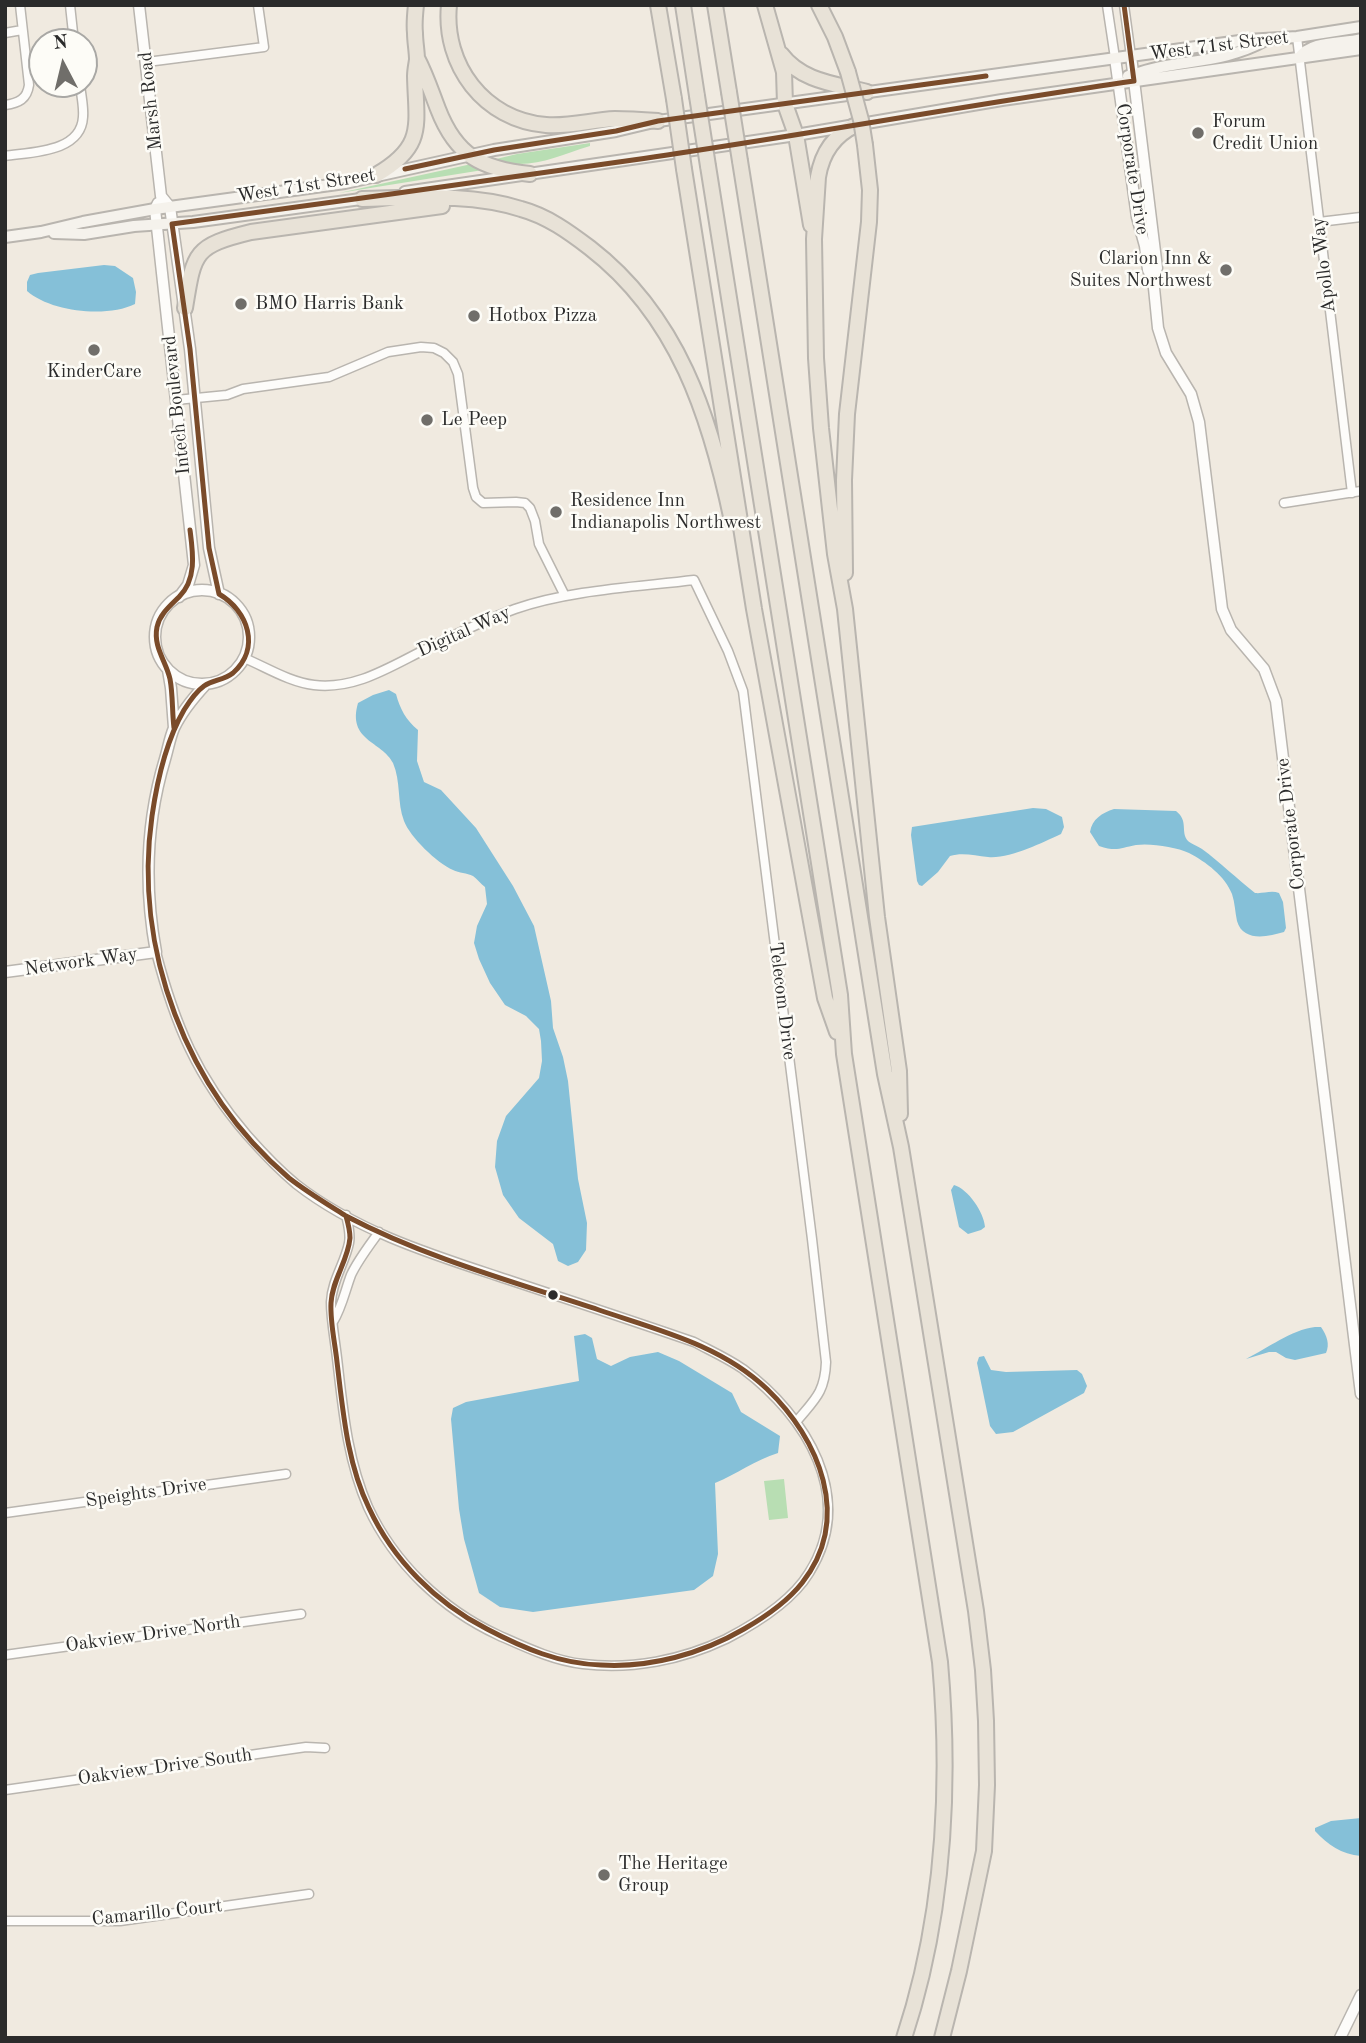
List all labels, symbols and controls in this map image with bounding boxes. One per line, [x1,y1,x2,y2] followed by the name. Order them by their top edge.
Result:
[1148,26,1290,66] street label: West 71st Street
[28,28,98,98] north arrow
[52,33,69,54] text: N
[134,50,168,152] street label: Marsh Road
[1110,102,1154,236] street label: Corporate Drive
[1212,111,1318,155] place label: Forum Credit Union
[1190,125,1206,141] marker: Forum Credit Union
[235,164,377,208] street label: West 71st Street
[1307,216,1341,314] street label: Apollo Way
[1070,248,1212,292] place label: Clarion Inn & Suites Northwest
[1218,262,1234,278] marker: Clarion Inn & Suites Northwest
[255,293,404,315] place label: BMO Harris Bank
[233,296,249,312] marker: BMO Harris Bank
[488,305,597,327] place label: Hotbox Pizza
[466,308,482,324] marker: Hotbox Pizza
[158,334,196,476] street label: Intech Boulevard
[86,342,102,358] marker: KinderCare
[47,361,141,383] place label: KinderCare
[441,409,507,431] place label: Le Peep
[419,412,435,428] marker: Le Peep
[570,490,761,534] place label: Residence Inn Indianapolis Northwest
[548,504,564,520] marker: Residence Inn Indianapolis Northwest
[414,601,514,663] street label: Digital Way
[1272,757,1310,891] street label: Corporate Drive
[763,941,801,1061] street label: Telecom Drive
[23,943,139,981] street label: Network Way
[546,1288,560,1302] unlabelled marker
[84,1473,208,1513] street label: Speights Drive
[64,1610,242,1658] street label: Oakview Drive North
[76,1743,254,1791] street label: Oakview Drive South
[618,1853,728,1897] place label: The Heritage Group
[596,1867,612,1883] marker: The Heritage Group
[91,1895,223,1931] street label: Camarillo Court

